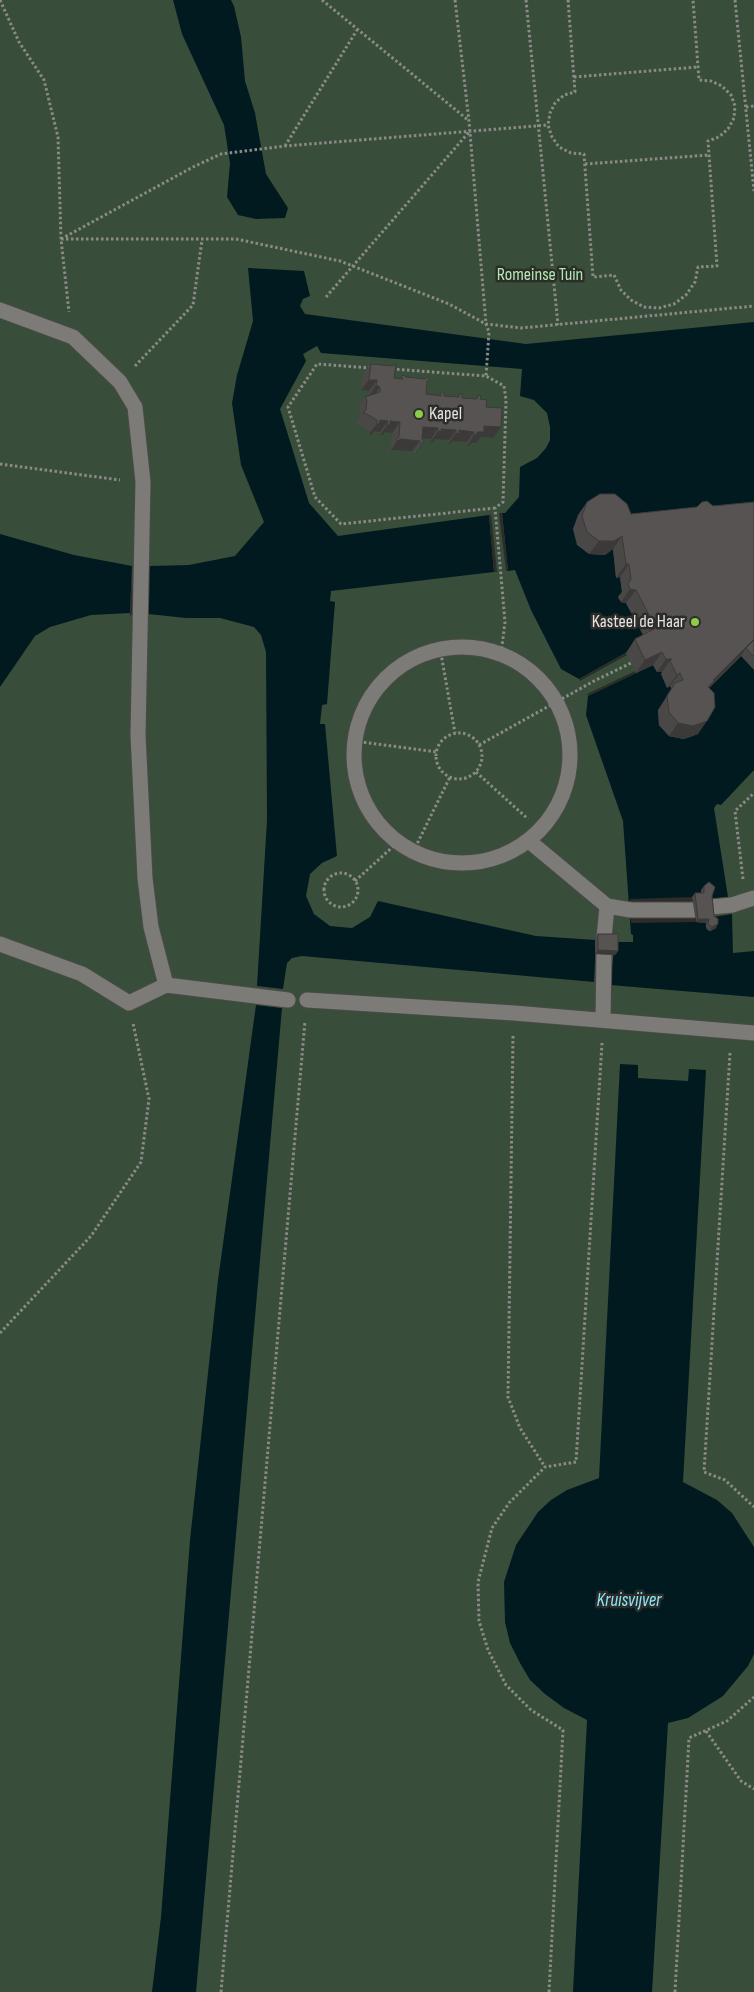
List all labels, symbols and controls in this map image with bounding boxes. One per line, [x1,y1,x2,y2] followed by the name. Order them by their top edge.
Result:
[497,264,583,286] park label: Romeinse Tuin
[429,403,462,425] place label: Kapel
[413,408,425,420] marker: Kapel
[592,611,685,633] place label: Kasteel de Haar
[689,616,701,628] marker: Kasteel de Haar
[597,1590,661,1612] water label: Kruisvijver

